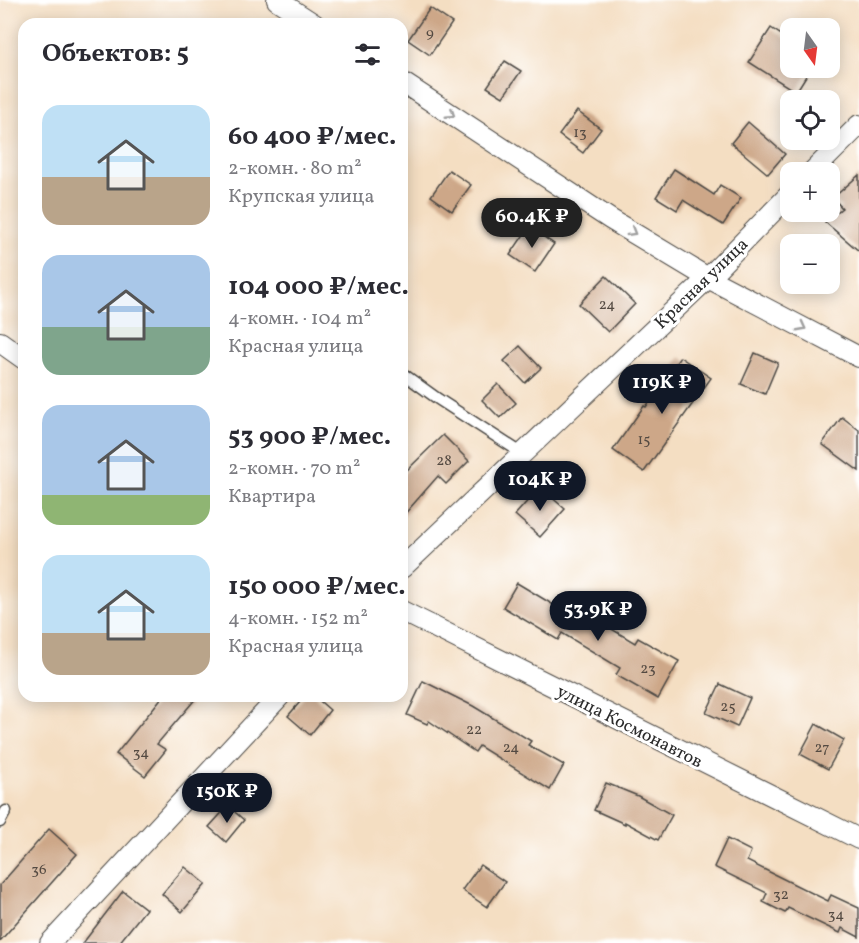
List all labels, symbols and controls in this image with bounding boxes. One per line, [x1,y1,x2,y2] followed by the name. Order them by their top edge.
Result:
[780,18,840,78] north arrow
[780,18,840,294] map controls
[426,23,434,44] house number: 9
[42,36,189,72] text: Объектов: 5
[351,38,384,71] icon: filters
[780,90,840,150] button: locate
[445,107,455,119] one-way arrow
[228,119,396,155] text: 60 400 ₽/мес.
[573,123,587,144] house number: 13
[90,129,162,201] icon: home
[228,155,362,183] text: 2-комн. · 80 m²
[780,162,840,222] button: +
[228,183,374,211] text: Крупская улица
[477,198,587,249] pin: 60.4K ₽
[495,203,569,231] text: 60.4K ₽
[626,225,636,237] one-way arrow
[649,233,755,335] street label: Красная улица
[780,234,840,294] button: −
[228,269,409,305] text: 104 000 ₽/мес.
[90,279,162,351] icon: home
[599,295,615,316] house number: 24
[228,305,371,333] text: 4-комн. · 104 m²
[796,320,806,331] one-way arrow
[228,333,364,361] text: Красная улица
[613,364,711,415] pin: 119K ₽
[632,369,692,397] text: 119K ₽
[228,419,391,455] text: 53 900 ₽/мес.
[90,429,162,501] icon: home
[637,430,651,451] house number: 15
[436,451,452,472] house number: 28
[228,455,360,483] text: 2-комн. · 70 m²
[491,461,589,512] pin: 104K ₽
[508,466,572,494] text: 104K ₽
[228,483,316,511] text: Квартира
[228,569,406,605] text: 150 000 ₽/мес.
[90,579,162,651] icon: home
[543,591,653,642] pin: 53.9K ₽
[564,596,632,624] text: 53.9K ₽
[228,605,368,633] text: 4-комн. · 152 m²
[228,633,364,661] text: Красная улица
[640,659,656,680] house number: 23
[552,680,707,775] street label: улица Космонавтов
[720,697,736,718] house number: 25
[466,720,482,741] house number: 22
[503,738,519,759] house number: 24
[815,738,829,759] house number: 27
[133,743,149,764] house number: 34
[178,773,276,824] pin: 150K ₽
[196,778,258,806] text: 150K ₽
[31,860,47,881] house number: 36
[773,885,789,906] house number: 32
[828,905,844,926] house number: 34

